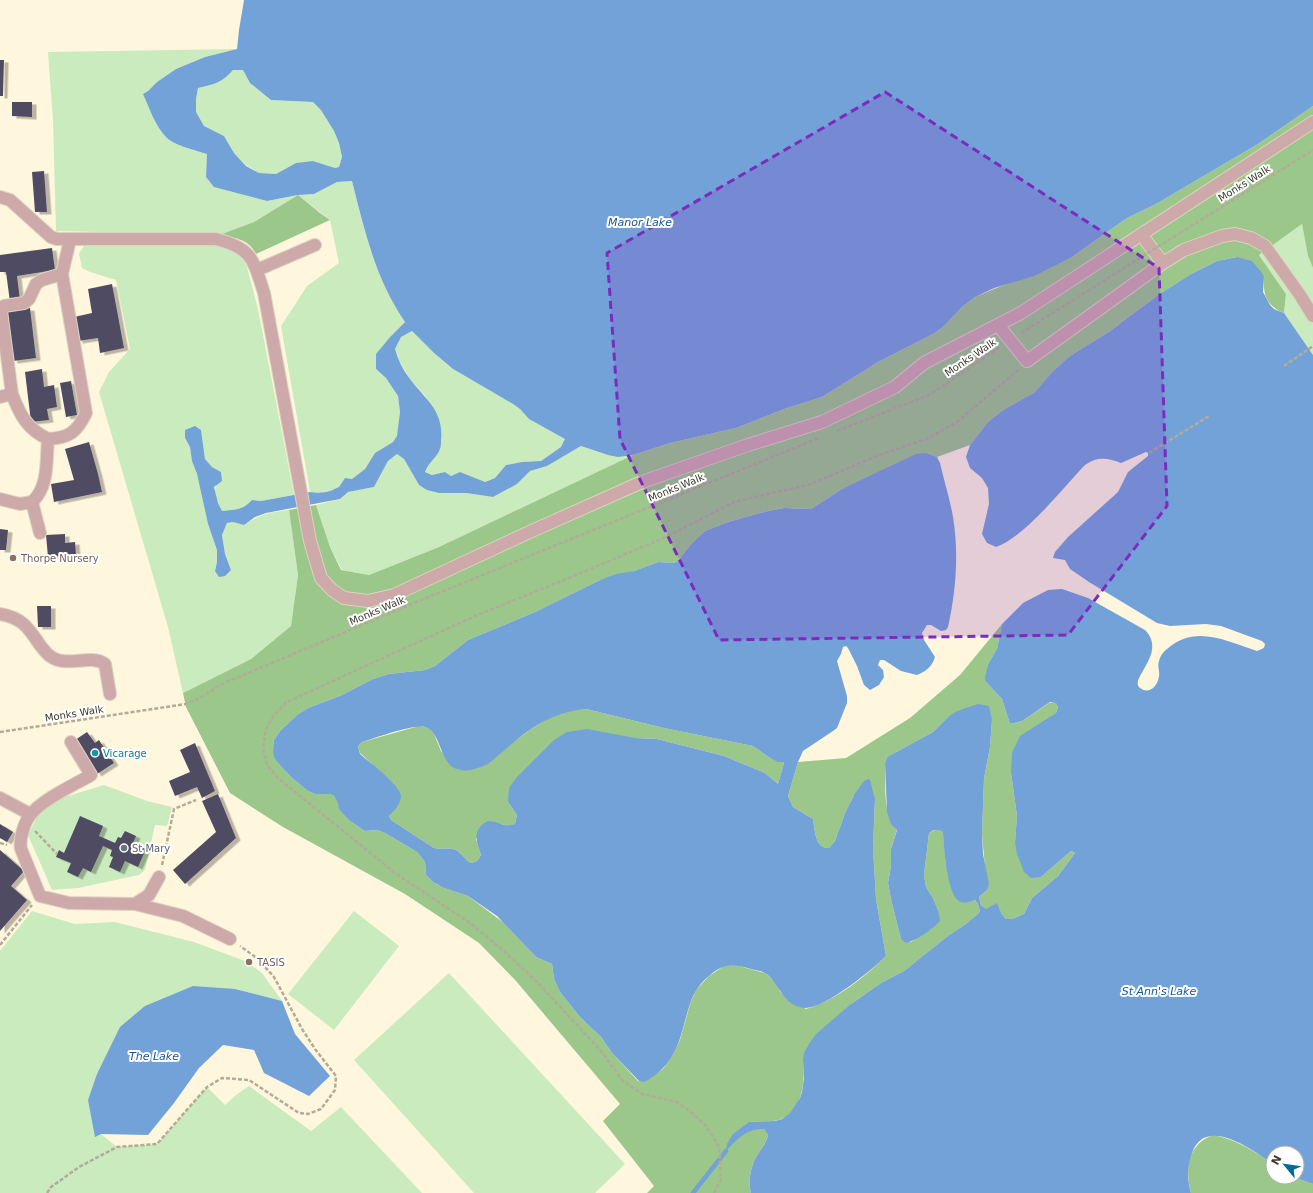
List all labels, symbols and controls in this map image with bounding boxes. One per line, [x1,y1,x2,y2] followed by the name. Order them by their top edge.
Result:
[1216,163,1272,204] street label: Monks Walk
[608,216,672,229] water label: Manor Lake
[943,336,998,379] street label: Monks Walk
[647,471,706,504] street label: Monks Walk
[8,553,18,563] marker: Thorpe Nursery
[20,553,99,564] place label: Thorpe Nursery
[348,594,407,627] street label: Monks Walk
[44,703,104,724] street label: Monks Walk
[90,748,100,758] marker: Vicarage
[103,748,147,759] place label: Vicarage
[119,843,129,853] marker: St Mary
[132,843,170,854] place label: St Mary
[244,957,254,967] marker: TASIS
[256,957,285,968] place label: TASIS
[1122,985,1196,998] water label: St Ann's Lake
[129,1050,179,1063] water label: The Lake
[1265,1145,1305,1185] north arrow
[1269,1153,1285,1168] text: N

